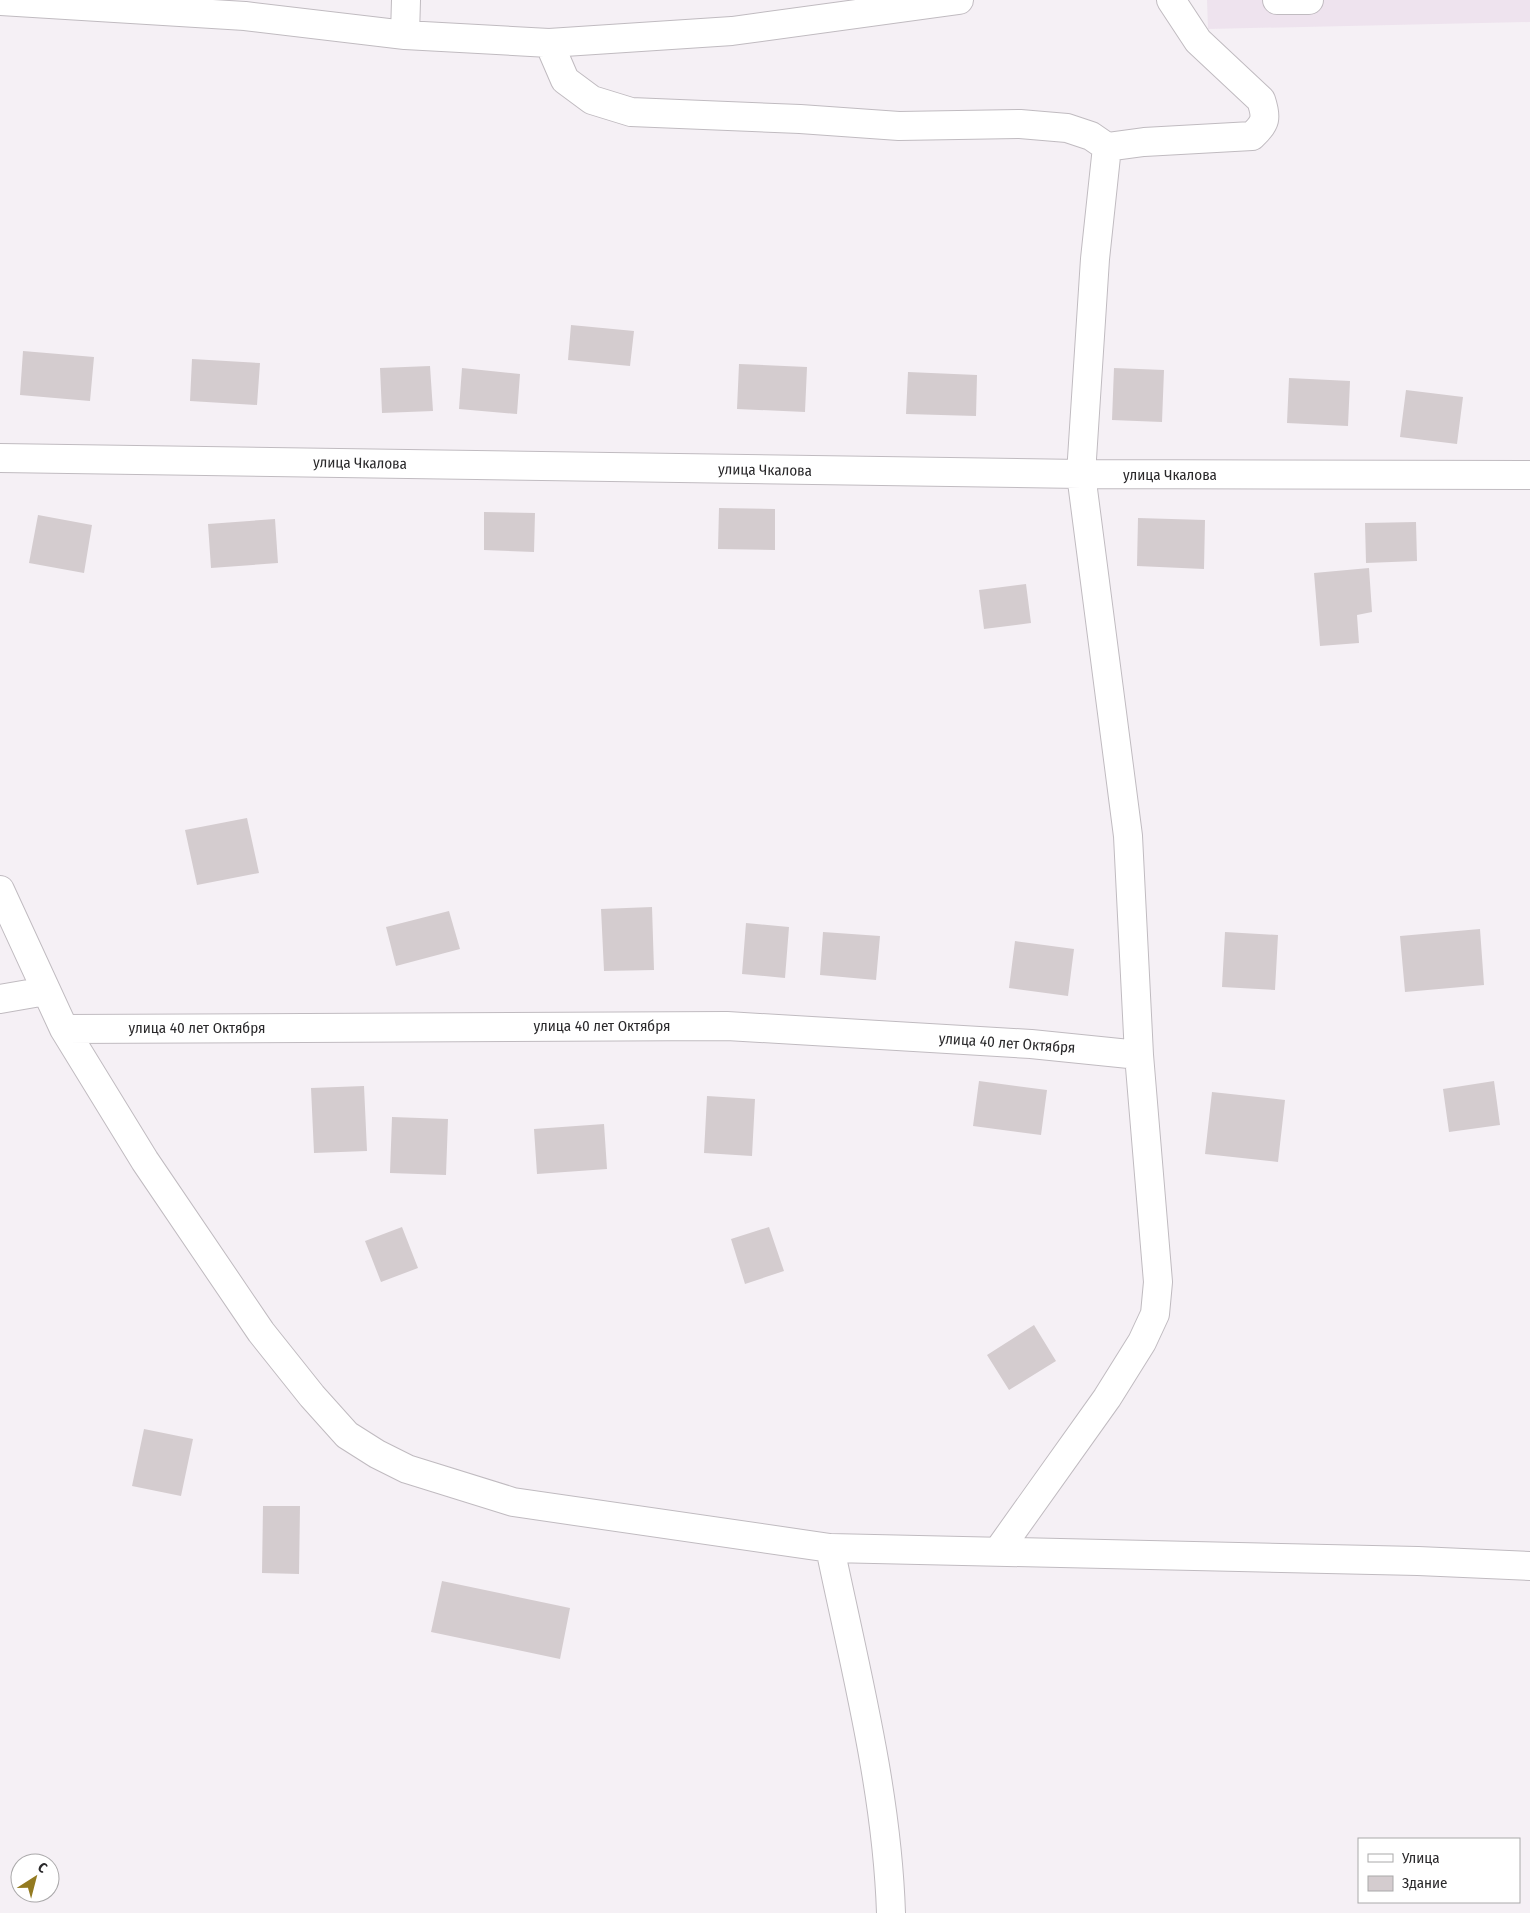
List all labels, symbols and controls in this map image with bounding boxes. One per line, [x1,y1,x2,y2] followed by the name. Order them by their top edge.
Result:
[313,453,407,473] street label: улица Чкалова
[718,460,812,480] street label: улица Чкалова
[1123,466,1217,484] street label: улица Чкалова
[534,1017,670,1035] street label: улица 40 лет Октября
[129,1019,265,1037] street label: улица 40 лет Октября
[938,1029,1076,1057] street label: улица 40 лет Октября
[1358,1838,1520,1903] legend
[1401,1849,1440,1867] text: Улица
[10,1853,60,1903] north arrow
[34,1859,51,1877] text: С
[1402,1874,1448,1892] text: Здание

